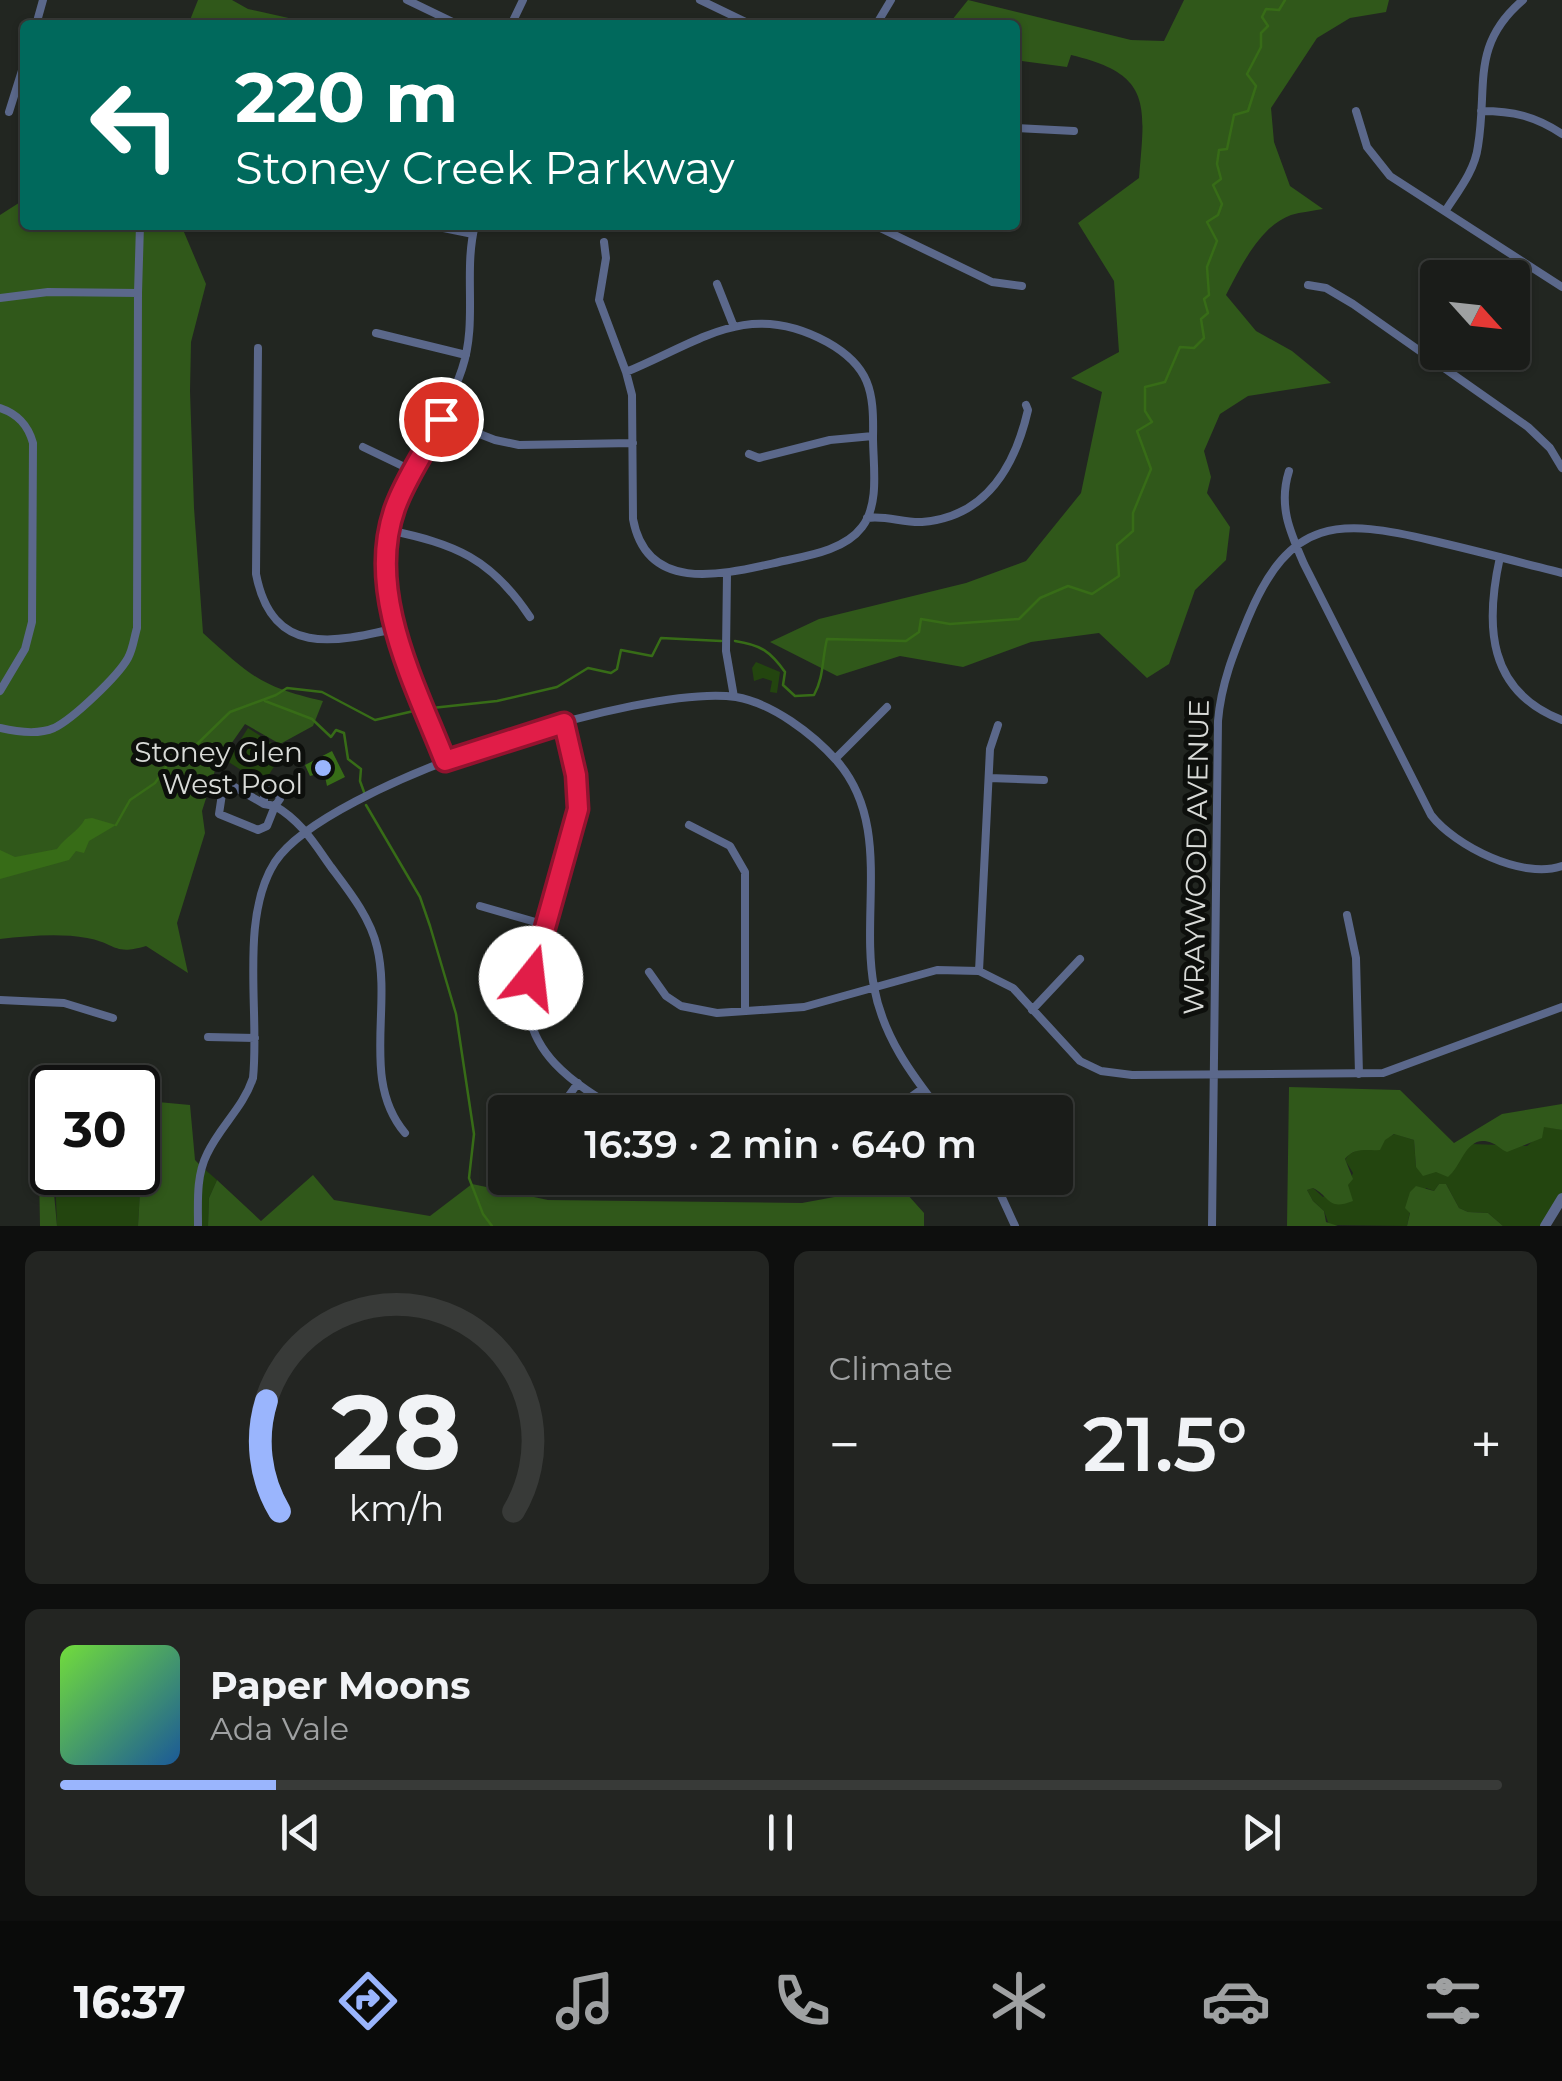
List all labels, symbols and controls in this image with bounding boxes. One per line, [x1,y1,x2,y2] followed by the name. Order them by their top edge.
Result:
[235,54,458,140] text: 220 m
[70,60,200,190] icon: left
[235,140,735,195] text: Stoney Creek Parkway
[1420,260,1530,370] north arrow
[1420,260,1530,370] map controls
[399,377,484,462] pin
[414,392,469,447] icon: arrive
[1176,699,1216,1015] street label: WRAYWOOD AVENUE
[134,735,303,801] place label: Stoney Glen West Pool
[312,757,334,779] marker: Stoney Glen West Pool
[479,926,583,1030] position arrow
[30,1065,160,1195] speed limit sign: 30
[584,1121,977,1168] text: 16:39 · 2 min · 640 m
[829,1349,953,1388] text: Climate
[332,1368,462,1495] text: 28
[1083,1398,1248,1490] text: 21.5°
[829,1411,860,1478] text: −
[1470,1411,1502,1478] text: +
[349,1486,444,1530] text: km/h
[210,1662,471,1709] text: Paper Moons
[210,1709,349,1748] text: Ada Vale
[273,1805,328,1860] icon: previous
[753,1805,808,1860] icon: pause
[1234,1805,1289,1860] icon: next
[333,1966,403,2036] icon: directions
[550,1966,620,2036] icon: music
[767,1966,837,2036] icon: phone
[984,1966,1054,2036] icon: climate
[1201,1966,1271,2036] icon: car
[1418,1966,1488,2036] icon: filters
[74,1974,186,2029] text: 16:37

